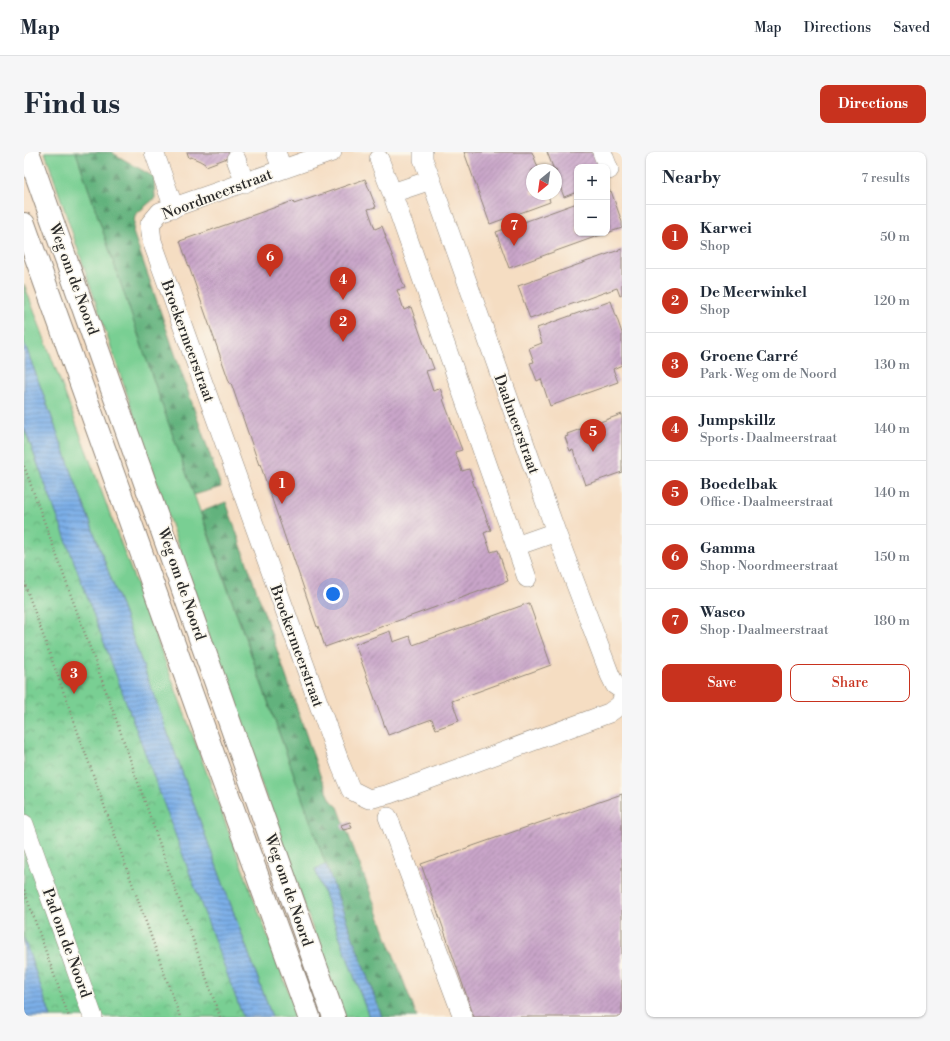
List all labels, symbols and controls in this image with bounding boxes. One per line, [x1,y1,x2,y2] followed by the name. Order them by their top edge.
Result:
[20,16,60,40] text: Map
[754,19,782,37] text: Map
[804,19,871,37] text: Directions
[893,19,930,37] text: Saved
[820,85,926,123] button: Directions
[24,87,120,122] text: Find us
[159,164,276,224] street label: Noordmeerstraat
[526,164,562,200] north arrow
[574,164,610,236] map controls
[574,164,610,200] button: +
[662,167,721,189] text: Nearby
[861,170,910,186] text: 7 results
[574,200,610,236] button: −
[501,213,527,246] pin: 7
[700,219,752,238] text: Karwei
[44,220,103,338] street label: Weg om de Noord
[672,229,678,245] text: 1
[880,229,910,245] text: 50 m
[700,238,730,254] text: Shop
[257,244,283,277] pin: 6
[330,267,356,300] pin: 4
[156,277,219,405] street label: Broekermeerstraat
[700,283,807,302] text: De Meerwinkel
[671,293,679,309] text: 2
[874,293,910,309] text: 120 m
[700,302,730,318] text: Shop
[330,309,356,342] pin: 2
[700,347,798,366] text: Groene Carré
[671,357,679,373] text: 3
[875,357,910,373] text: 130 m
[700,366,837,382] text: Park · Weg om de Noord
[490,372,544,477] street label: Daalmeerstraat
[700,411,775,430] text: Jumpskillz
[580,419,606,452] pin: 5
[671,421,679,437] text: 4
[874,421,910,437] text: 140 m
[700,430,837,446] text: Sports · Daalmeerstraat
[269,471,295,504] pin: 1
[700,475,777,494] text: Boedelbak
[671,485,679,501] text: 5
[874,485,910,501] text: 140 m
[700,494,833,510] text: Office · Daalmeerstraat
[153,525,210,643] street label: Weg om de Noord
[700,539,755,558] text: Gamma
[671,549,679,565] text: 6
[875,549,910,565] text: 150 m
[700,558,838,574] text: Shop · Noordmeerstraat
[265,582,328,710] street label: Broekermeerstraat
[323,584,343,604] your location
[700,603,745,622] text: Wasco
[671,613,679,629] text: 7
[874,613,910,629] text: 180 m
[700,622,829,638] text: Shop · Daalmeerstraat
[61,661,87,694] pin: 3
[662,664,782,702] button: Save
[790,664,910,702] button: Share
[260,831,317,949] street label: Weg om de Noord
[38,886,95,1001] street label: Pad om de Noord

